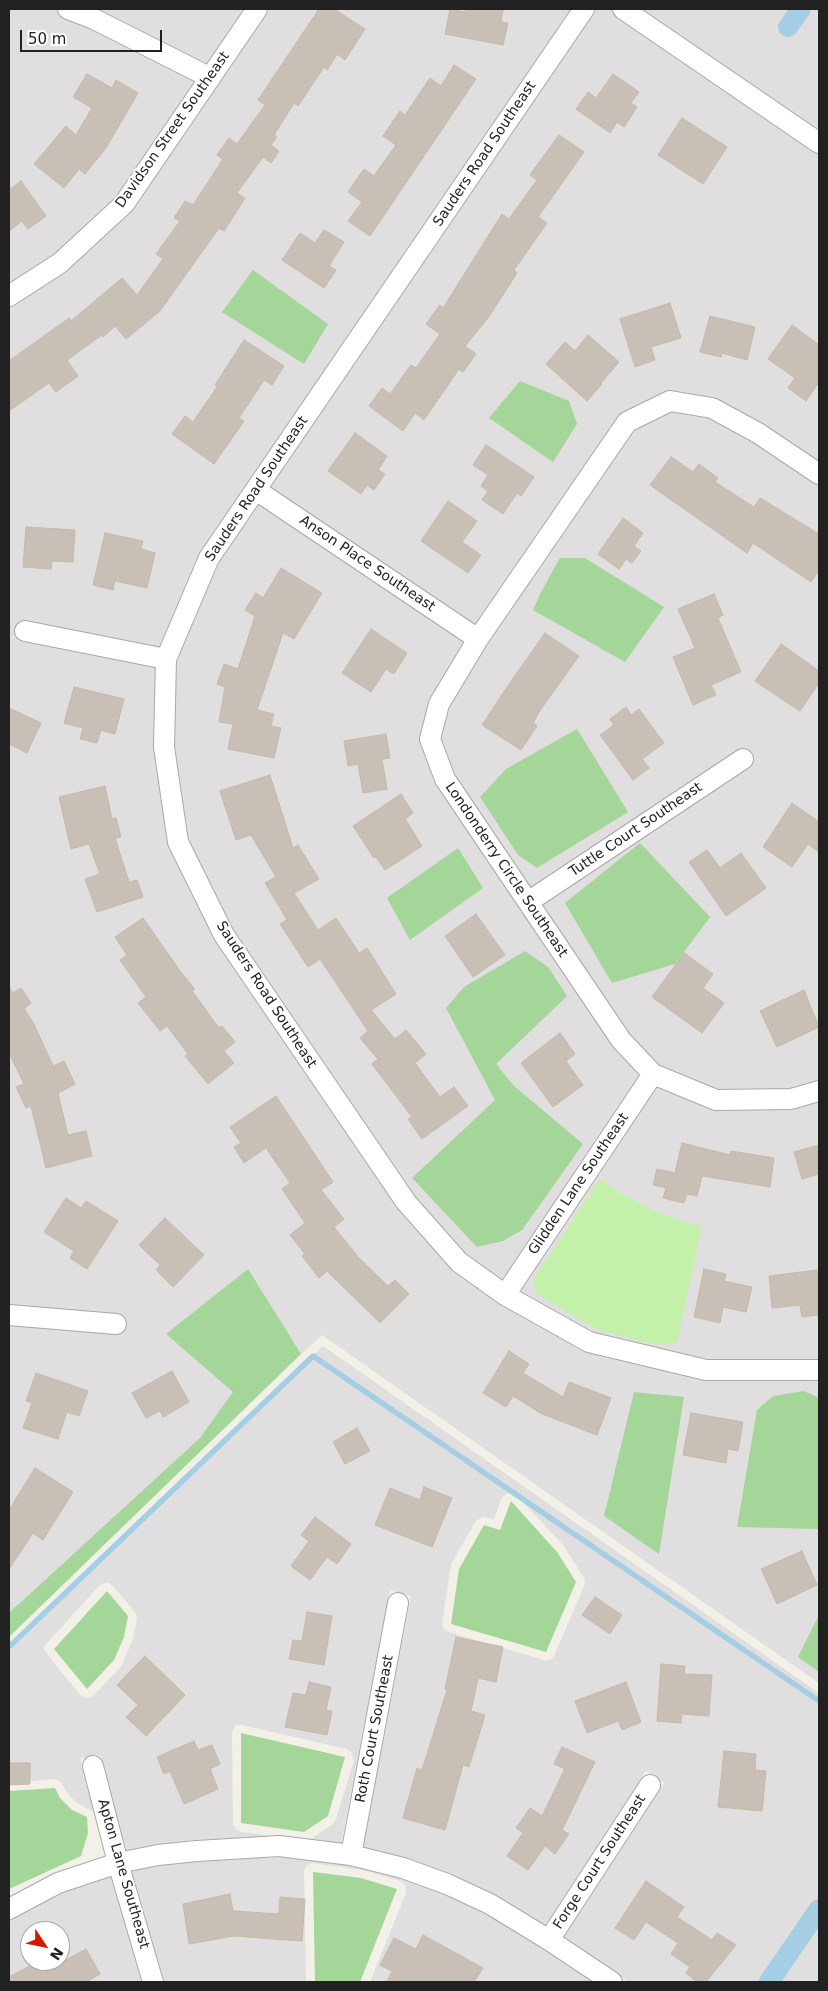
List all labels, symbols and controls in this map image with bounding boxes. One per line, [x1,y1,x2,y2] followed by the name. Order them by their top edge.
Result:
[22,20,165,52] scale bar
[28,30,66,48] text: 50 m
[112,48,234,212] street label: Davidson Street Southeast
[430,78,540,230] street label: Sauders Road Southeast
[202,413,312,565] street label: Sauders Road Southeast
[296,512,438,616] street label: Anson Place Southeast
[441,779,571,961] street label: Londonderry Circle Southeast
[566,779,706,881] street label: Tuttle Court Southeast
[212,918,320,1072] street label: Sauders Road Southeast
[525,1110,633,1258] street label: Glidden Lane Southeast
[352,1654,398,1804] street label: Roth Court Southeast
[550,1792,650,1932] street label: Forge Court Southeast
[94,1797,152,1951] street label: Apton Lane Southeast
[20,1921,70,1971] north arrow
[47,1944,67,1963] text: N

